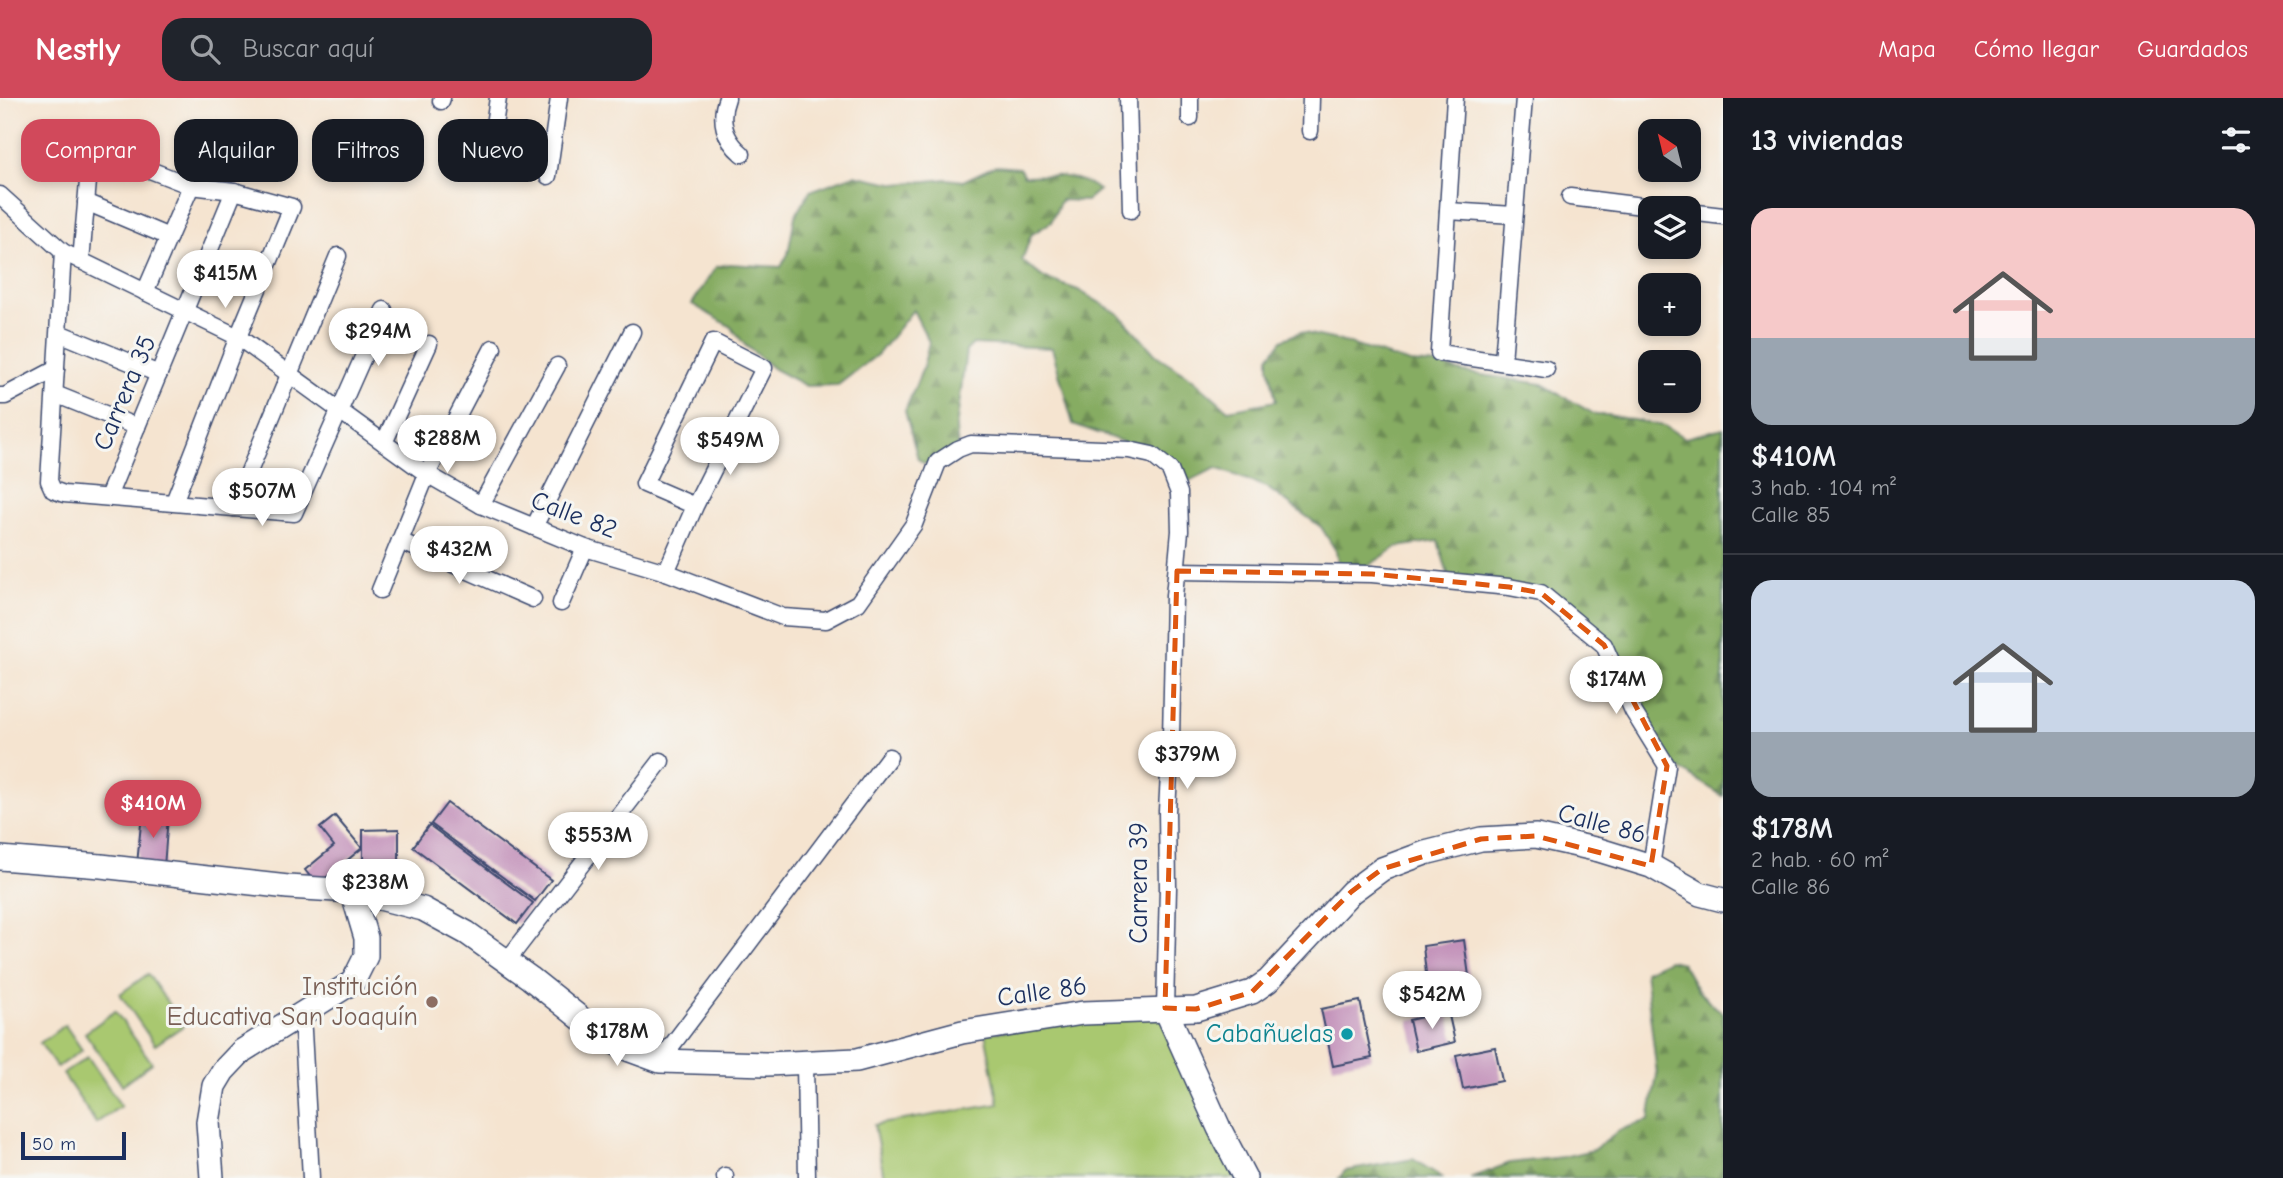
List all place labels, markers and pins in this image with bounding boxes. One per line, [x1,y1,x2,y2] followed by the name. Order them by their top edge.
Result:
[176,250,274,310] pin: $415M
[329,308,427,368] pin: $294M
[398,416,496,475] pin: $288M
[681,418,779,477] pin: $549M
[213,468,311,528] pin: $507M
[410,526,508,586] pin: $432M
[1567,656,1665,716] pin: $174M
[1138,732,1236,791] pin: $379M
[104,780,202,840] pin: $410M
[549,812,647,872] pin: $553M
[326,860,424,919] pin: $238M
[167,972,418,1032] place label: Institución Educativa San Joaquín
[1383,972,1481,1031] pin: $542M
[424,994,440,1010] marker: Institución Educativa San Joaquín
[568,1009,666,1068] pin: $178M
[1206,1019,1333,1049] place label: Cabañuelas
[1339,1026,1355,1042] marker: Cabañuelas

